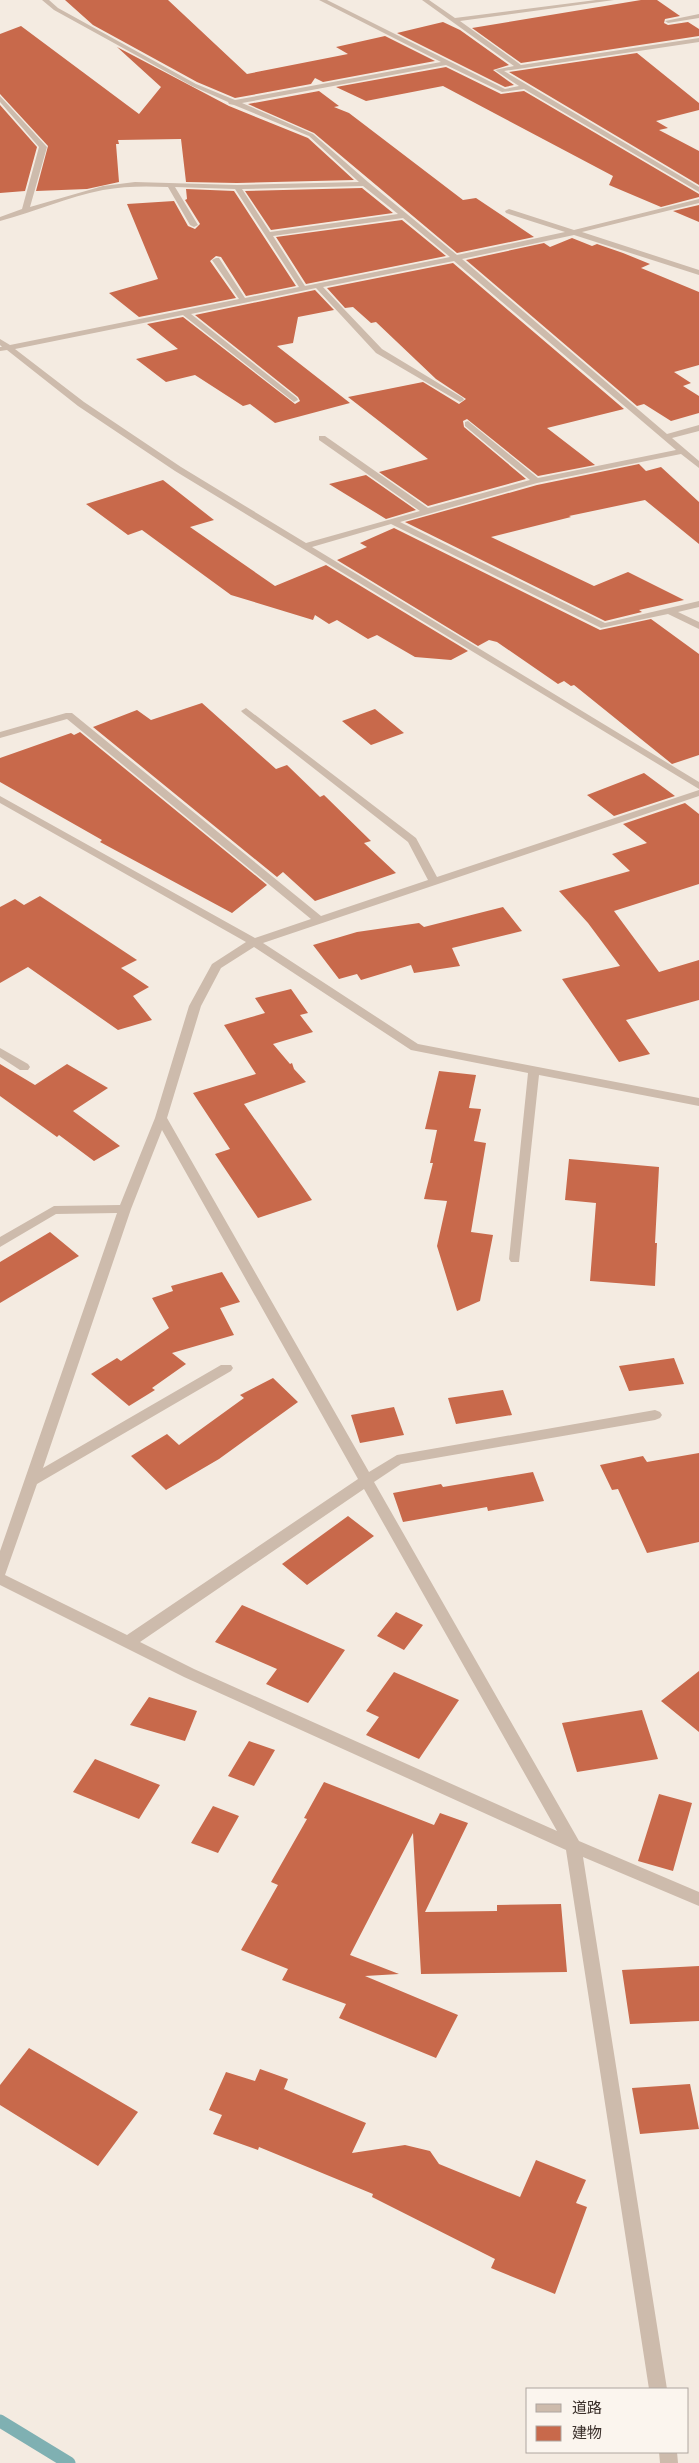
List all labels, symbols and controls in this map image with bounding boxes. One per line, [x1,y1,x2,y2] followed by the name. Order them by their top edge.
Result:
[526,2388,689,2453] legend
[572,2397,602,2418] text: 道路
[572,2422,602,2443] text: 建物

